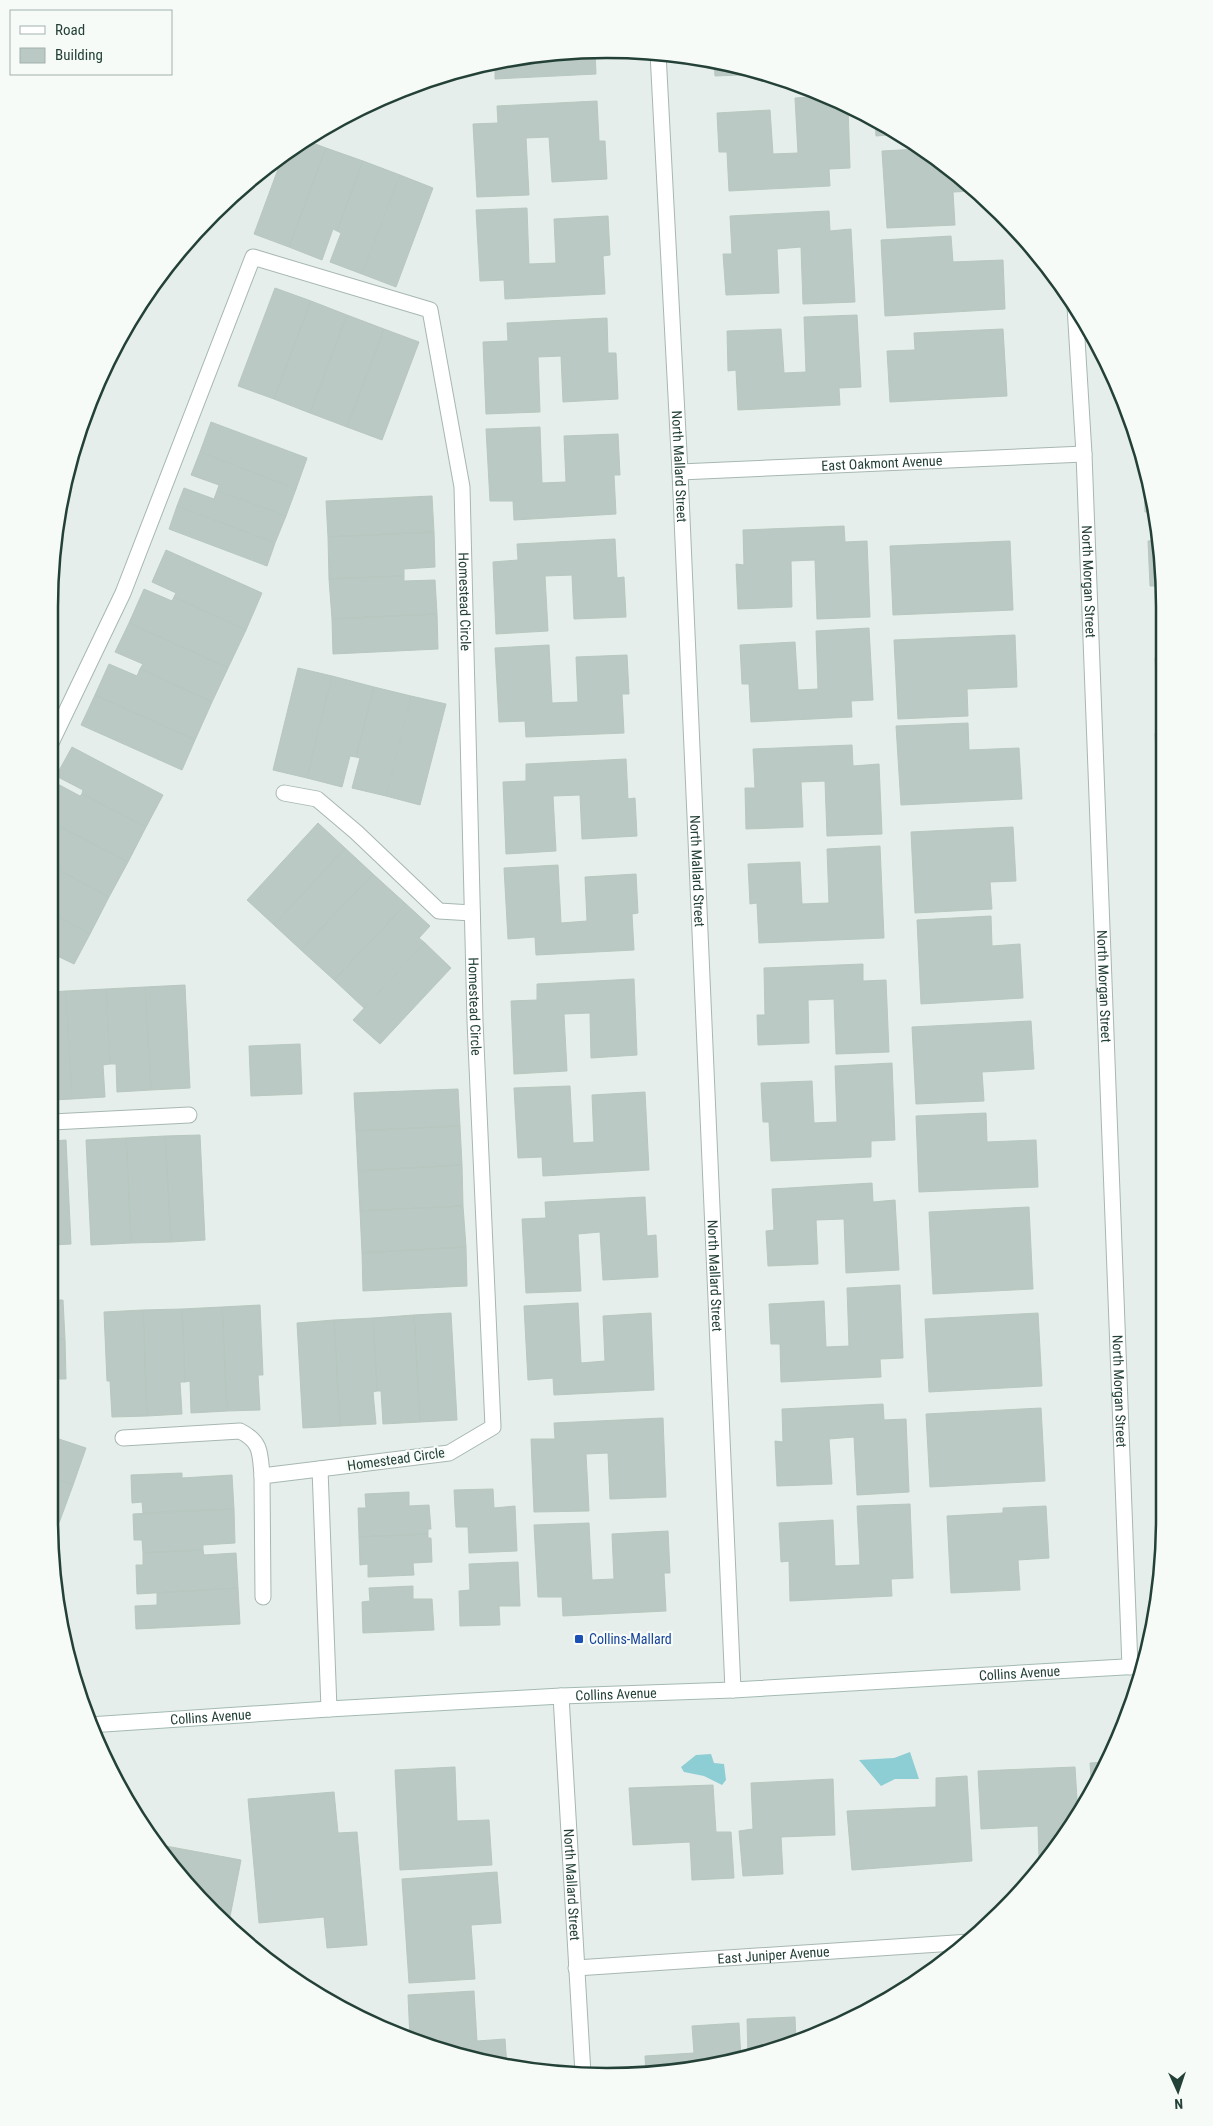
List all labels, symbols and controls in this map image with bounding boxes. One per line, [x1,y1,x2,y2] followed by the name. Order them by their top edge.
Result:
[10,10,172,75] legend
[55,21,85,39] text: Road
[55,46,103,64] text: Building
[669,410,690,523] street label: North Mallard Street
[821,452,943,474] street label: East Oakmont Avenue
[1079,525,1099,638] street label: North Morgan Street
[456,552,474,651] street label: Homestead Circle
[687,815,708,927] street label: North Mallard Street
[1094,930,1114,1043] street label: North Morgan Street
[465,957,485,1056] street label: Homestead Circle
[705,1219,725,1332] street label: North Mallard Street
[1109,1334,1130,1448] street label: North Morgan Street
[346,1444,446,1474] street label: Homestead Circle
[589,1631,672,1647] place label: Collins-Mallard
[573,1633,585,1645] marker: Collins-Mallard
[978,1663,1061,1684] street label: Collins Avenue
[575,1685,657,1703] street label: Collins Avenue
[170,1706,252,1728] street label: Collins Avenue
[561,1828,583,1941] street label: North Mallard Street
[717,1943,831,1967] street label: East Juniper Avenue
[1153,2066,1203,2116] north arrow
[1174,2096,1183,2112] text: N

